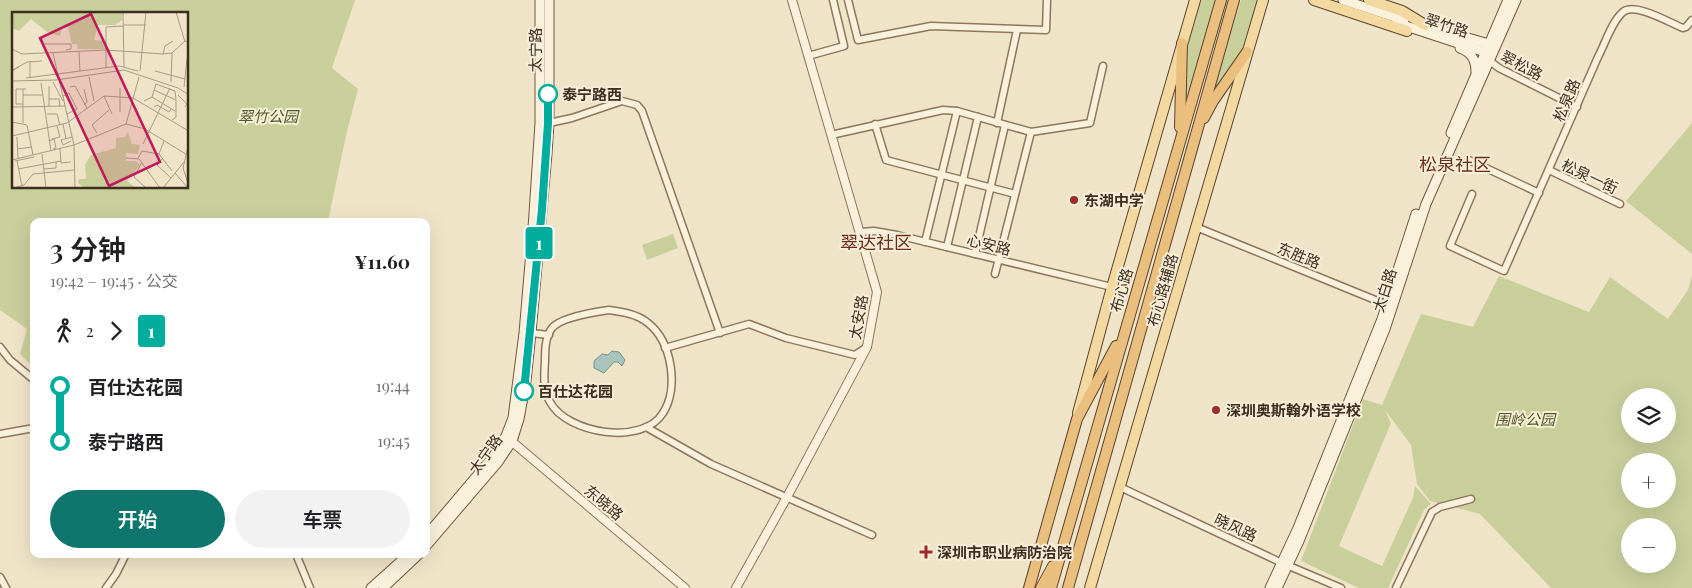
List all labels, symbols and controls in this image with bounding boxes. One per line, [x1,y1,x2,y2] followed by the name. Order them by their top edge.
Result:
[1423,9,1471,41] street label: 翠竹路
[12,12,189,189] inset map
[525,27,545,73] street label: 太宁路
[1497,46,1547,84] street label: 翠松路
[1548,75,1584,125] street label: 松泉路
[538,84,558,104] marker: 泰宁路西
[562,84,622,104] place label: 泰宁路西
[238,106,300,126] park label: 翠竹公园
[1419,152,1491,176] district label: 松泉社区
[1559,154,1621,198] street label: 松泉一街
[1084,190,1144,210] place label: 东湖中学
[1068,194,1080,206] marker: 东湖中学
[523,227,555,259] line badge: 1
[965,229,1013,259] street label: 心安路
[50,230,126,267] text: 3 分钟
[840,230,912,254] district label: 翠达社区
[536,231,542,255] text: 1
[1274,237,1324,273] street label: 东胜路
[355,248,410,274] text: ¥11.60
[1142,251,1182,329] street label: 布心路辅路
[1105,266,1137,314] street label: 布心路
[1368,266,1400,314] street label: 太白路
[50,270,178,291] text: 19:42 – 19:45 · 公交
[844,293,872,341] street label: 太安路
[50,317,78,345] icon: walk
[102,317,130,345] icon: forward
[148,319,155,343] text: 1
[86,320,94,341] text: 2
[88,373,183,399] text: 百仕达花园
[376,375,410,396] text: 19:44
[514,381,534,401] marker: 百仕达花园
[538,381,613,401] place label: 百仕达花园
[1621,388,1676,573] map controls
[1621,388,1676,443] button: layers
[1226,400,1361,420] place label: 深圳奥斯翰外语学校
[1210,404,1222,416] marker: 深圳奥斯翰外语学校
[1495,409,1557,429] park label: 围岭公园
[88,428,164,454] text: 泰宁路西
[377,430,410,451] text: 19:45
[464,430,506,478] street label: 太宁路
[1621,453,1676,508] button: +
[580,480,628,524] street label: 东晓路
[50,490,225,548] button: 开始
[235,490,410,548] button: 车票
[1211,508,1261,546] street label: 晓风路
[1621,518,1676,573] button: −
[937,542,1072,562] place label: 深圳市职业病防治院
[919,545,933,559] marker: 深圳市职业病防治院

